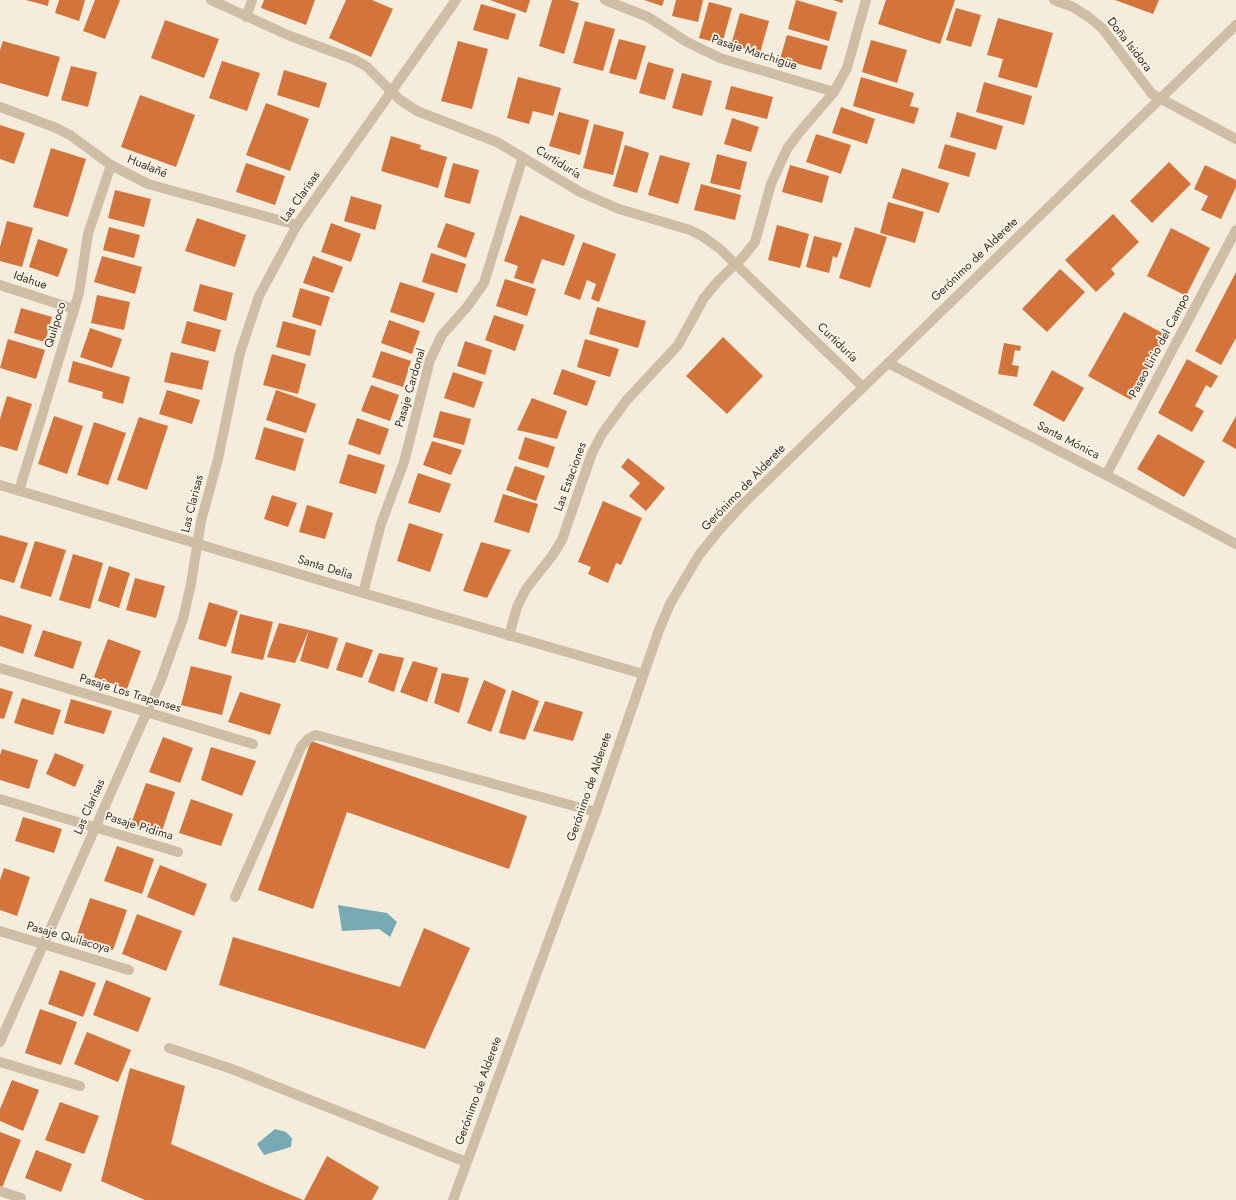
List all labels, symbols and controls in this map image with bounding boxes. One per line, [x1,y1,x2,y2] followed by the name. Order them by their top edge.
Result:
[1103,15,1155,75] street label: Doña Isidora
[709,32,799,74] street label: Pasaje Marchigüe
[533,143,583,183] street label: Curtiduría
[125,153,169,181] street label: Hualañé
[278,169,324,225] street label: Las Clarisas
[929,215,1021,305] street label: Gerónimo de Alderete
[11,269,49,293] street label: Idahue
[1127,292,1193,400] street label: Paseo Lirio del Campo
[42,300,70,350] street label: Quilpoco
[814,320,860,366] street label: Curtiduría
[393,347,429,429] street label: Pasaje Cardonal
[1034,419,1102,463] street label: Santa Mónica
[552,441,590,513] street label: Las Estaciones
[699,442,789,534] street label: Gerónimo de Alderete
[179,474,207,534] street label: Las Clarisas
[296,553,354,583] street label: Santa Delia
[77,672,183,716] street label: Pasaje Los Trapenses
[565,731,615,843] street label: Gerónimo de Alderete
[71,777,109,837] street label: Las Clarisas
[103,810,175,844] street label: Pasaje Pidima
[25,919,111,957] street label: Pasaje Quilacoya
[453,1035,505,1147] street label: Gerónimo de Alderete

